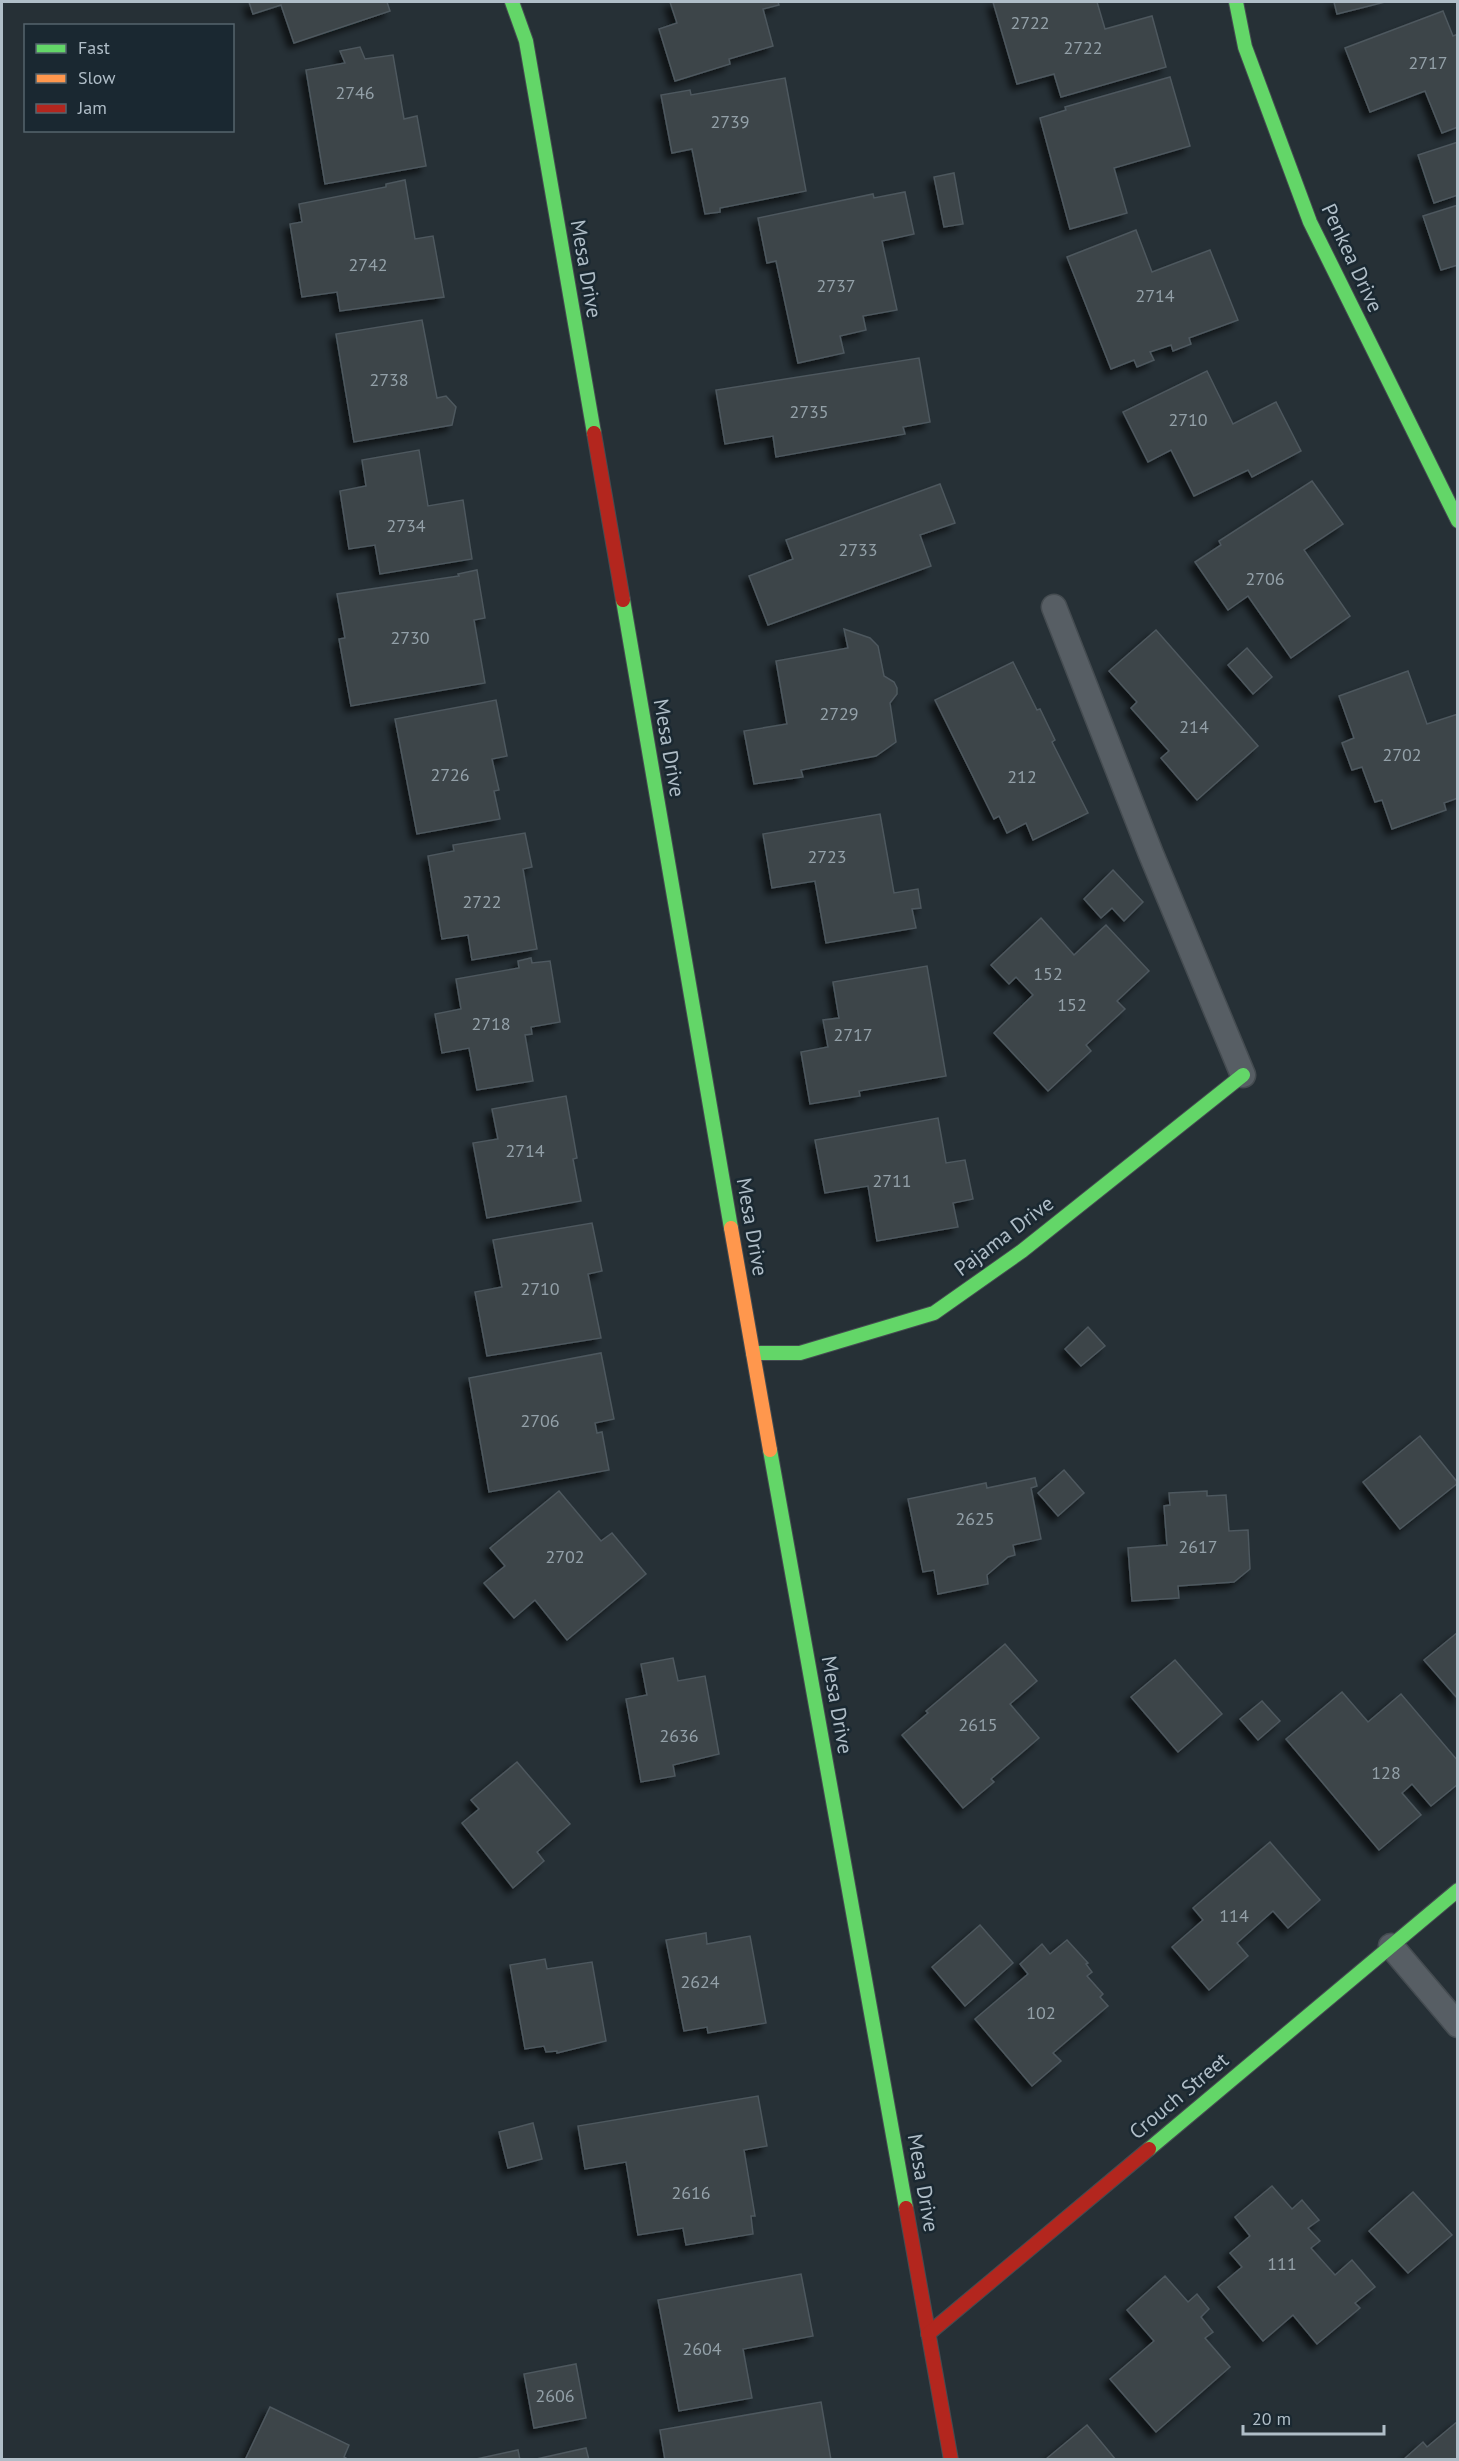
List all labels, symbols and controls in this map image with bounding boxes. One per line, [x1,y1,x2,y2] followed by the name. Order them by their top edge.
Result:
[1010,11,1050,34] house number: 2722
[24,24,234,132] legend
[78,36,110,59] text: Fast
[1063,36,1103,59] house number: 2722
[1408,51,1448,74] house number: 2717
[78,66,116,89] text: Slow
[335,81,375,104] house number: 2746
[77,96,107,119] text: Jam
[710,110,750,133] house number: 2739
[1316,199,1389,316] street label: Penkea Drive
[565,218,608,320] street label: Mesa Drive
[348,253,388,276] house number: 2742
[816,274,856,297] house number: 2737
[1135,284,1175,307] house number: 2714
[369,368,409,391] house number: 2738
[789,400,829,423] house number: 2735
[1168,408,1208,431] house number: 2710
[386,514,426,537] house number: 2734
[838,538,878,561] house number: 2733
[1245,567,1285,590] house number: 2706
[390,626,430,649] house number: 2730
[648,697,691,799] street label: Mesa Drive
[819,702,859,725] house number: 2729
[1179,715,1209,738] house number: 214
[1382,743,1422,766] house number: 2702
[430,763,470,786] house number: 2726
[1007,765,1037,788] house number: 212
[807,845,847,868] house number: 2723
[462,890,502,913] house number: 2722
[1033,962,1063,985] house number: 152
[1057,993,1087,1016] house number: 152
[471,1012,511,1035] house number: 2718
[833,1023,873,1046] house number: 2717
[505,1139,545,1162] house number: 2714
[872,1169,912,1192] house number: 2711
[731,1176,774,1278] street label: Mesa Drive
[949,1189,1059,1282] street label: Pajama Drive
[520,1277,560,1300] house number: 2710
[520,1409,560,1432] house number: 2706
[955,1507,995,1530] house number: 2625
[1178,1535,1218,1558] house number: 2617
[545,1545,585,1568] house number: 2702
[816,1654,859,1756] street label: Mesa Drive
[958,1713,998,1736] house number: 2615
[659,1724,699,1747] house number: 2636
[1371,1761,1401,1784] house number: 128
[1219,1904,1249,1927] house number: 114
[680,1970,720,1993] house number: 2624
[1026,2001,1056,2024] house number: 102
[1123,2046,1234,2145] street label: Crouch Street
[902,2132,945,2234] street label: Mesa Drive
[671,2181,711,2204] house number: 2616
[1267,2252,1297,2275] house number: 111
[682,2337,722,2360] house number: 2604
[535,2384,575,2407] house number: 2606
[1243,2398,1384,2436] scale bar
[1252,2407,1291,2430] text: 20 m

